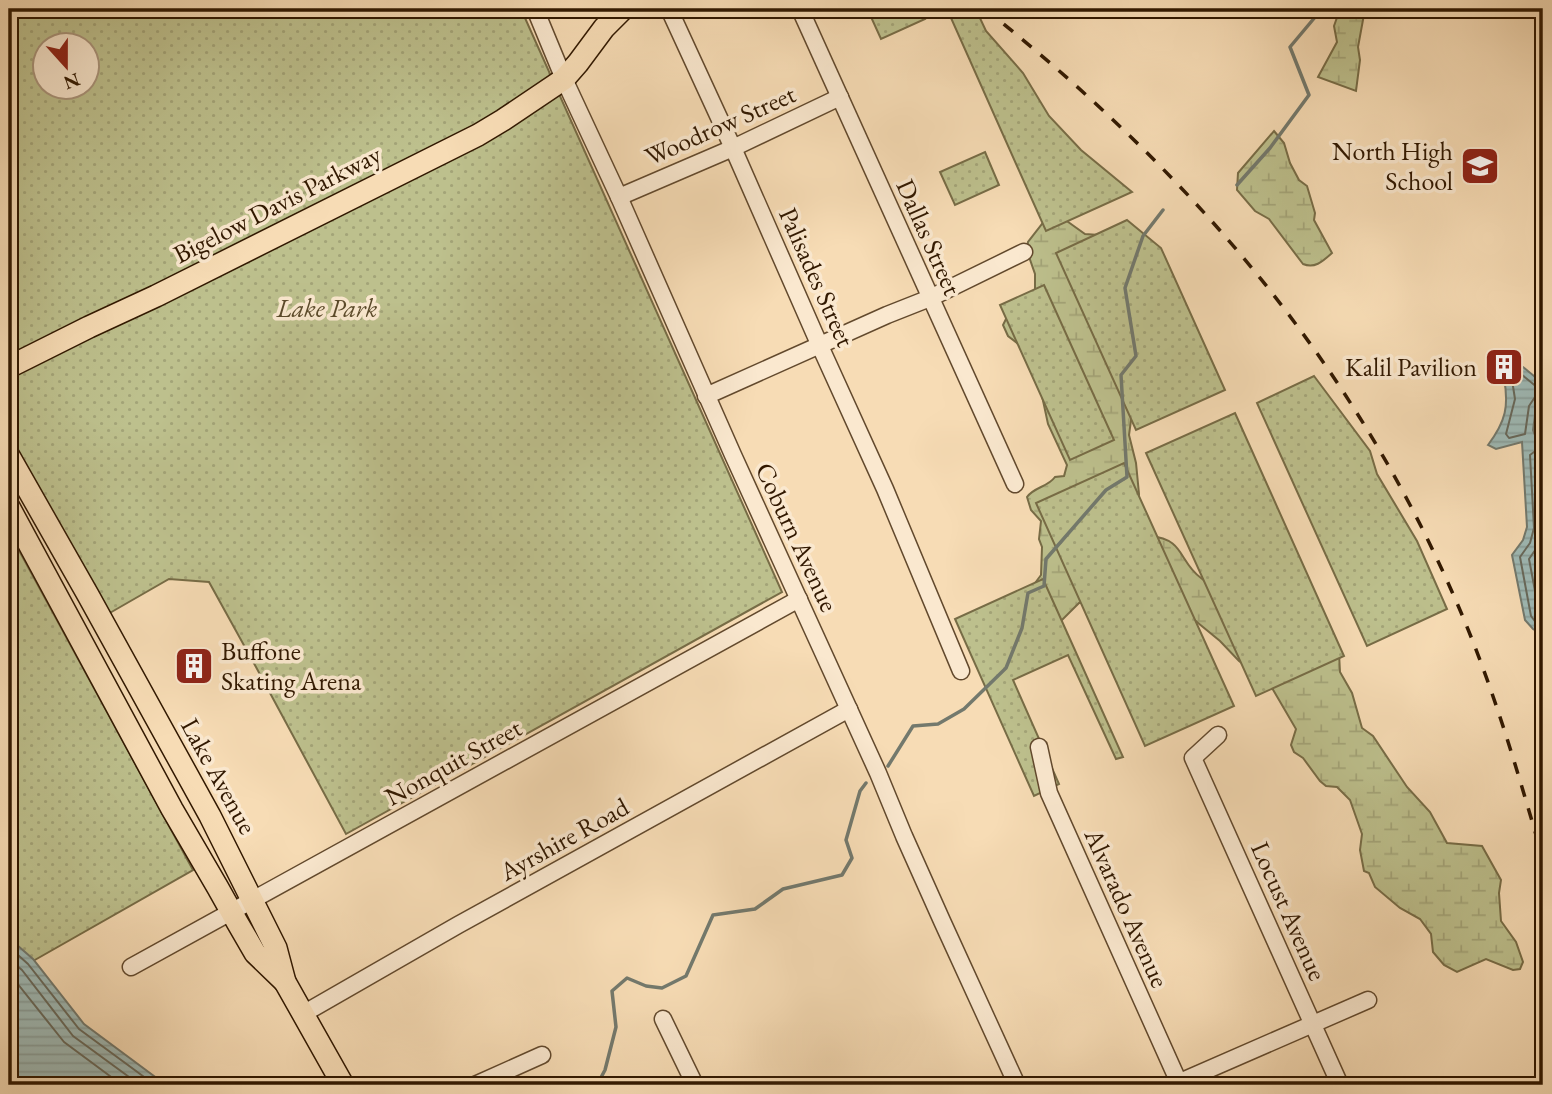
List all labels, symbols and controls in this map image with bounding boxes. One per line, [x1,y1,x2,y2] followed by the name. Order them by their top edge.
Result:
[32,32,102,102] north arrow
[60,67,84,96] text: N
[639,77,801,173] street label: Woodrow Street
[1332,134,1453,198] place label: North High School
[167,137,387,271] street label: Bigelow Davis Parkway
[1459,145,1501,187] school or university icon: North High School
[888,174,970,300] street label: Dallas Street
[771,202,863,352] street label: Palisades Street
[276,291,378,325] park label: Lake Park
[1483,346,1525,388] building icon: Kalil Pavilion
[1345,350,1477,384] place label: Kalil Pavilion
[748,457,846,617] street label: Coburn Avenue
[221,634,362,698] place label: Buffone Skating Arena
[173,645,215,687] building icon: Buffone Skating Arena
[379,710,527,814] street label: Nonquit Street
[173,712,265,840] street label: Lake Avenue
[492,789,635,889] street label: Ayrshire Road
[1076,822,1177,993] street label: Alvarado Avenue
[1243,836,1335,986] street label: Locust Avenue

